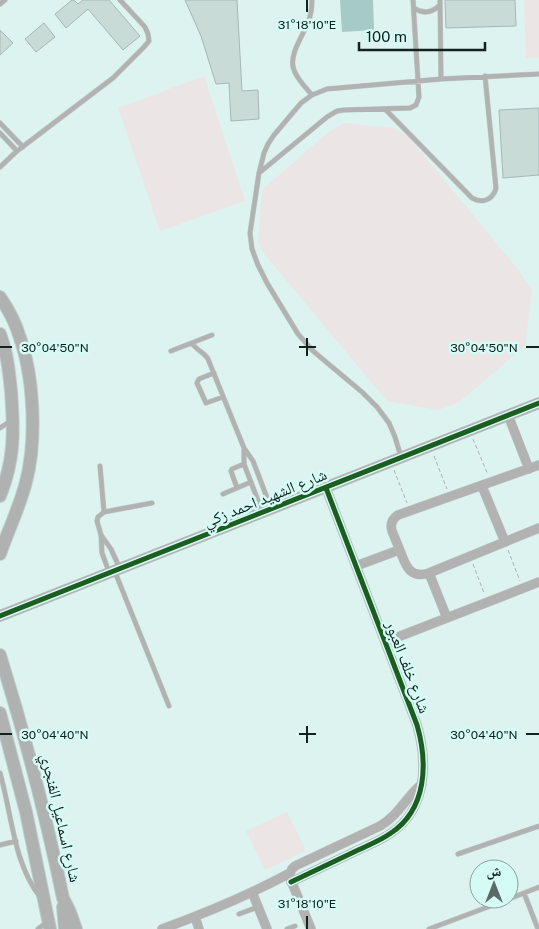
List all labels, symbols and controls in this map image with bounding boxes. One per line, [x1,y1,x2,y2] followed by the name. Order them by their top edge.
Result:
[278,18,336,32] text: 31°18'10"E
[359,20,485,52] scale bar
[366,28,407,45] text: 100 m
[21,341,89,355] text: 30°04'50"N
[450,341,518,355] text: 30°04'50"N
[201,465,331,534] street label: شارع الشهيد احمد زكي
[380,617,434,716] street label: شارع خلف العبور
[21,728,89,742] text: 30°04'40"N
[450,728,518,742] text: 30°04'40"N
[34,752,85,885] street label: شارع اسماعيل الفنجري
[469,859,519,909] north arrow
[487,863,502,880] text: ش
[278,897,336,911] text: 31°18'10"E

